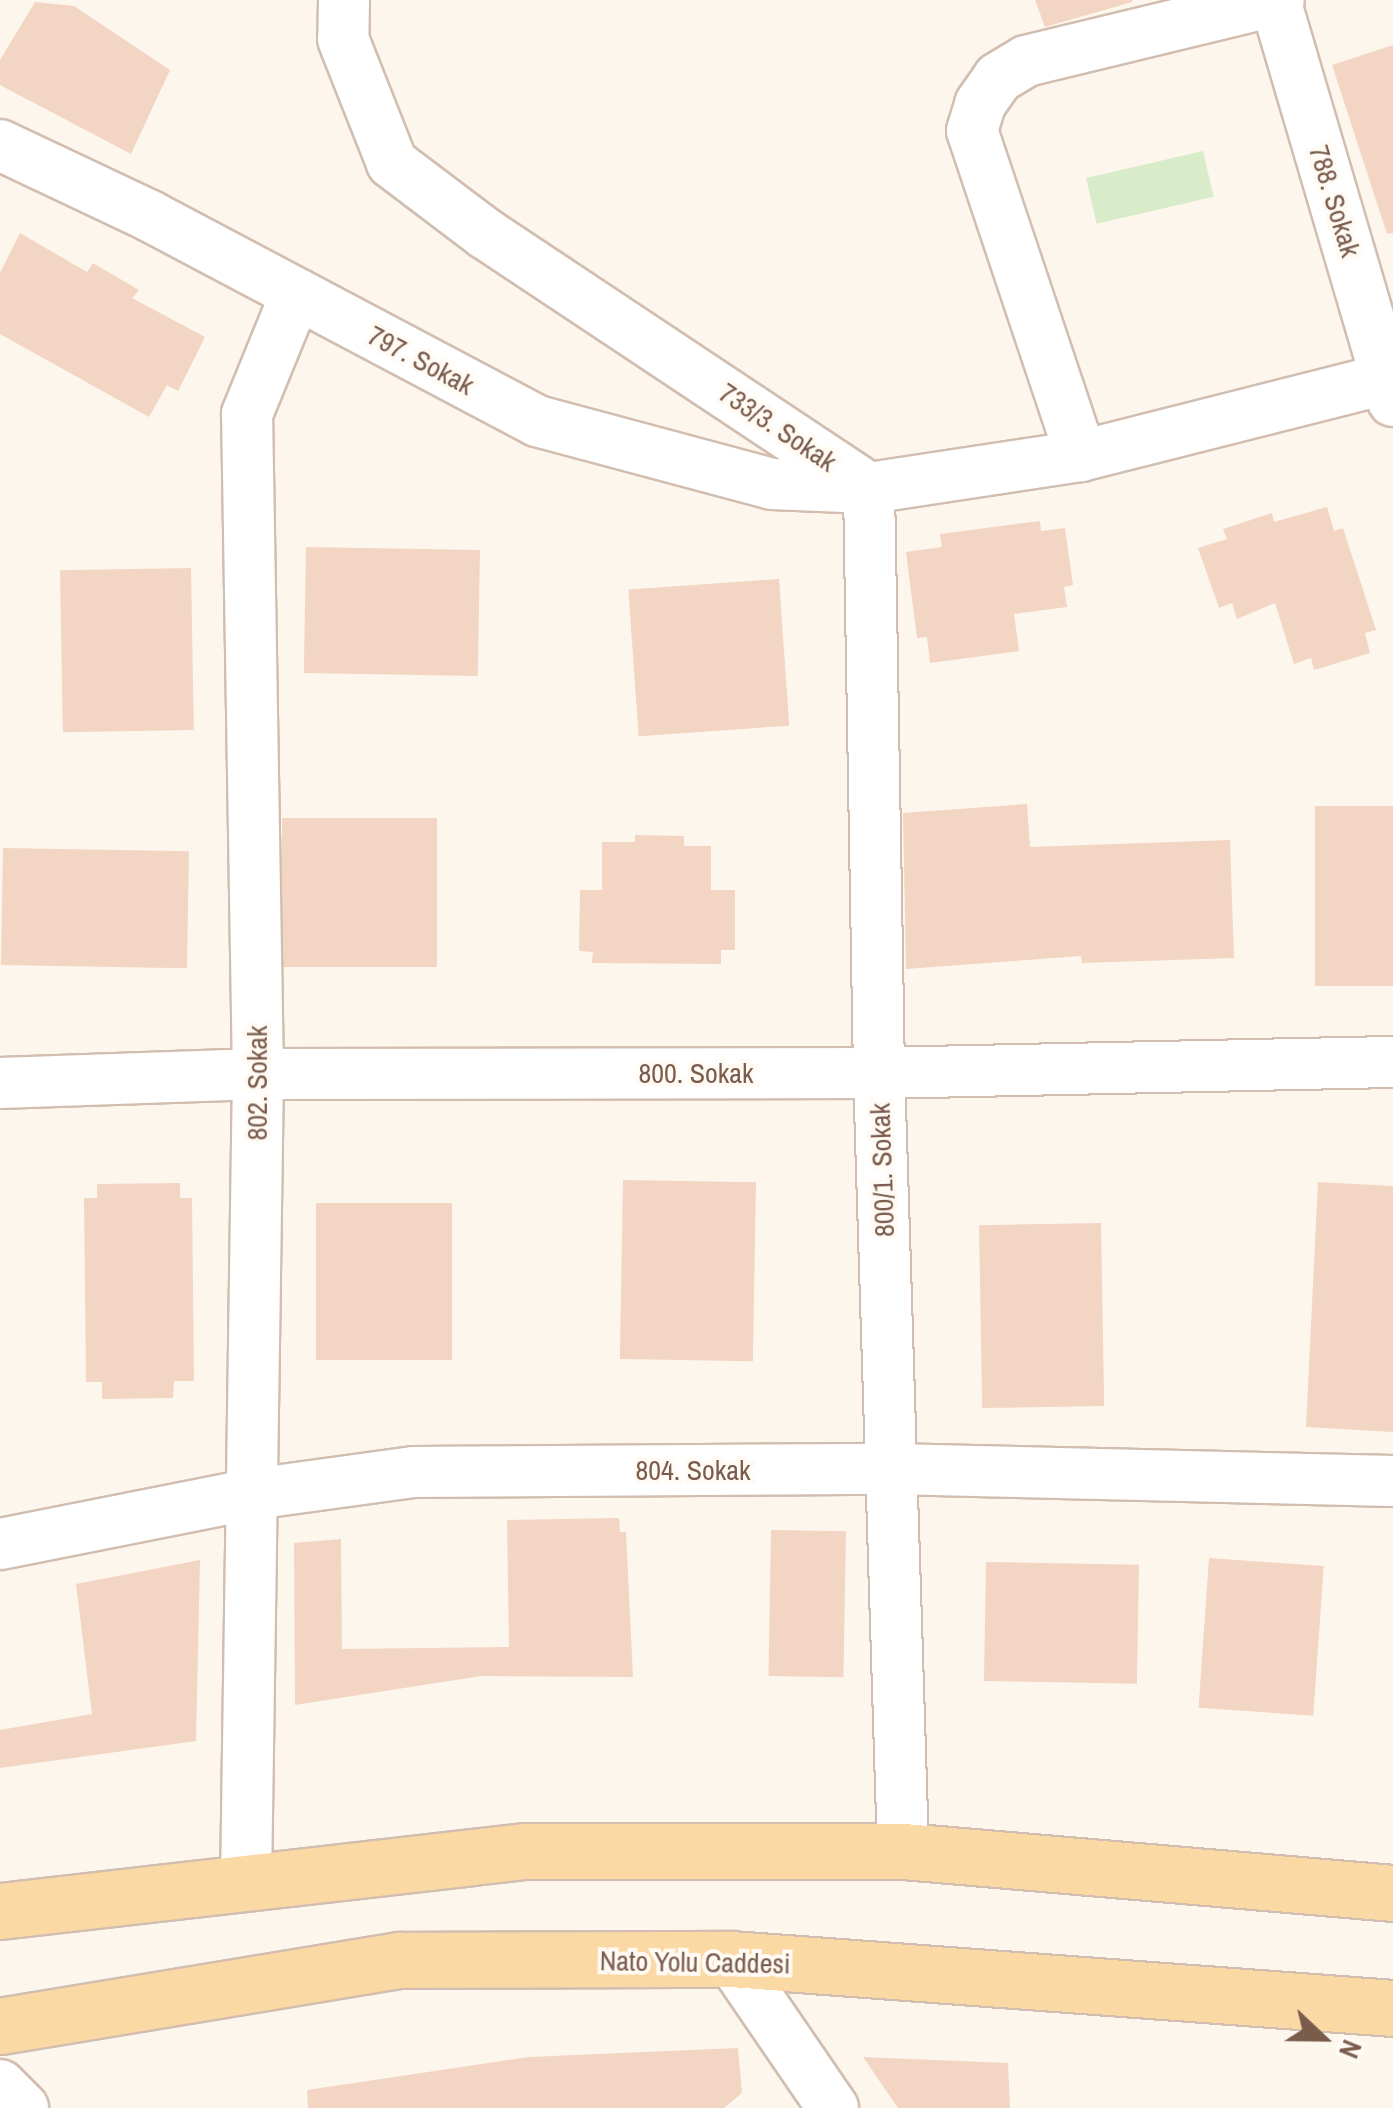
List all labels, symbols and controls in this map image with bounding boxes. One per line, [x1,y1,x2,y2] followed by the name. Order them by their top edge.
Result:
[1302,141,1368,261] street label: 788. Sokak
[362,318,480,402] street label: 797. Sokak
[713,376,843,478] street label: 733/3. Sokak
[240,1026,274,1140] street label: 802. Sokak
[639,1056,753,1090] street label: 800. Sokak
[863,1102,901,1238] street label: 800/1. Sokak
[636,1453,750,1487] street label: 804. Sokak
[599,1944,791,1980] street label: Nato Yolu Caddesi
[1273,1988,1373,2088] north arrow
[1330,2034,1372,2064] text: N

